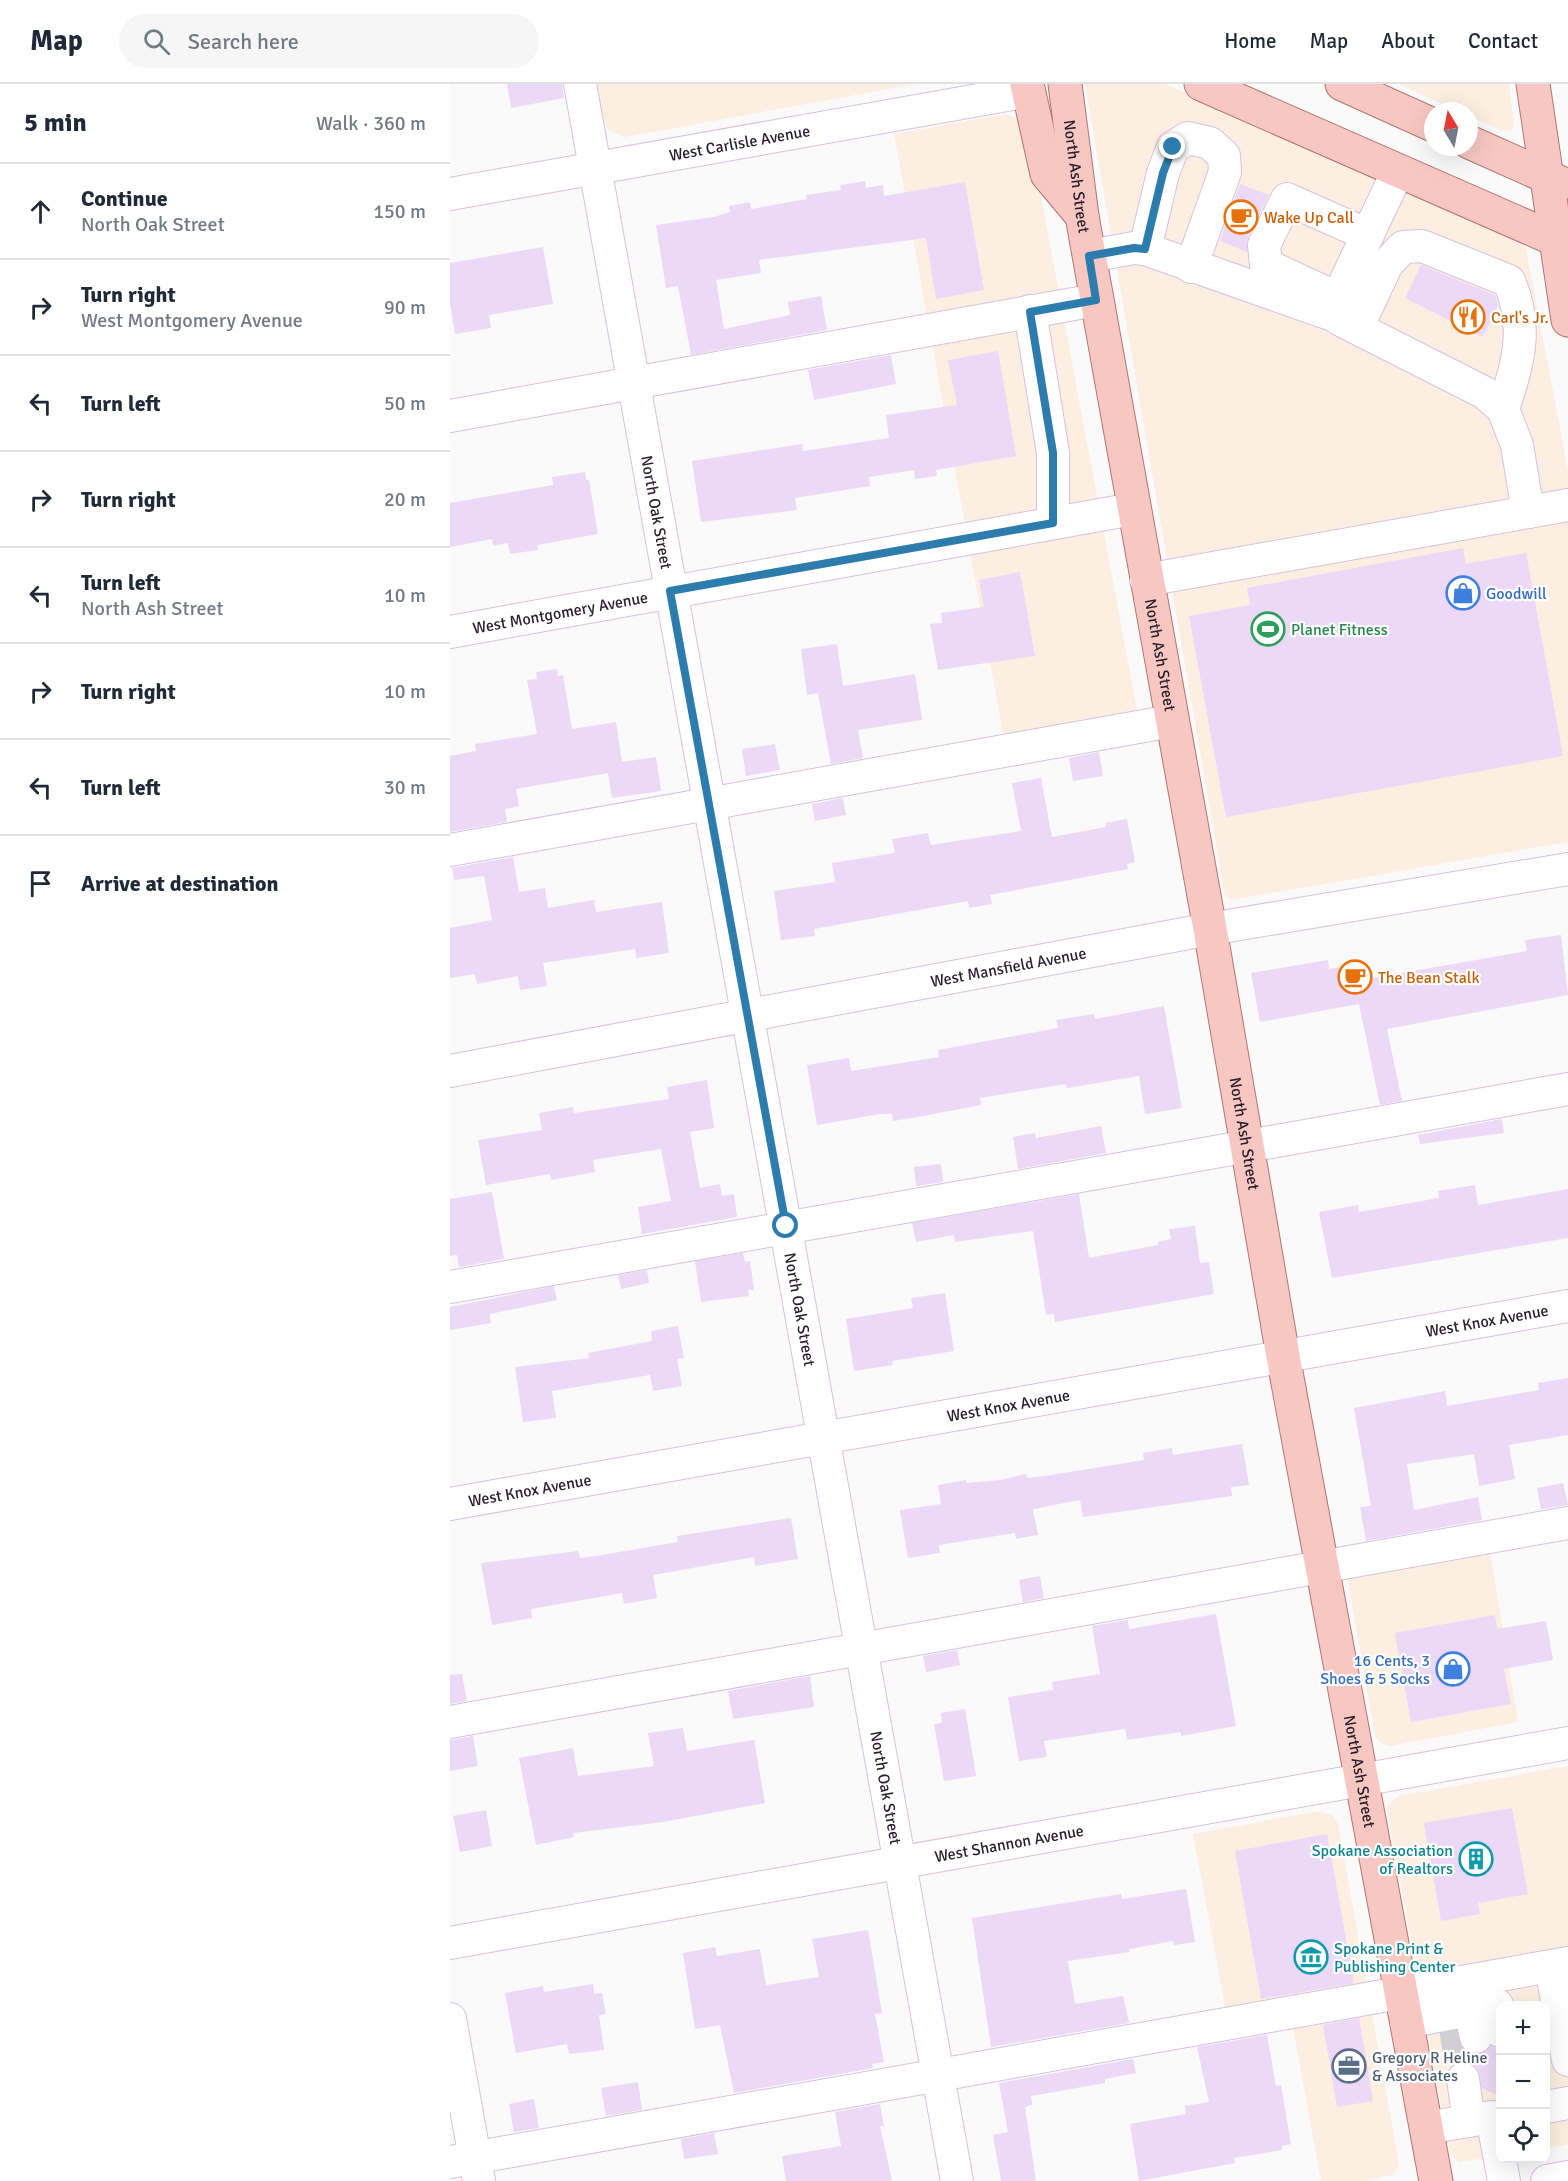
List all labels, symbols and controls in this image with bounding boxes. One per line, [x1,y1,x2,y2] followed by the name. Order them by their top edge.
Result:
[119,14,539,68] search box
[30,24,83,58] text: Map
[140,25,173,58] icon: search
[188,28,299,55] text: Search here
[1224,28,1277,54] text: Home
[1310,28,1348,54] text: Map
[1381,28,1435,54] text: About
[1468,28,1538,54] text: Contact
[1424,102,1478,156] north arrow
[24,107,87,139] text: 5 min
[316,111,426,136] text: Walk · 360 m
[1059,119,1094,235] street label: North Ash Street
[668,121,812,166] street label: West Carlisle Avenue
[1159,133,1185,159] route end
[81,185,168,212] text: Continue
[24,195,57,228] icon: ahead
[373,199,426,224] text: 150 m
[1223,199,1259,235] cafe icon: Wake Up Call
[1264,208,1354,228] place label: Wake Up Call
[81,212,225,237] text: North Oak Street
[81,281,176,308] text: Turn right
[24,291,57,324] icon: right
[384,295,426,320] text: 90 m
[1450,299,1486,335] restaurant icon: Carl's Jr.
[81,308,303,333] text: West Montgomery Avenue
[1491,308,1549,328] place label: Carl's Jr.
[24,387,57,420] icon: left
[81,390,161,417] text: Turn left
[384,391,426,416] text: 50 m
[636,454,676,571] street label: North Oak Street
[24,483,57,516] icon: right
[81,486,176,513] text: Turn right
[384,487,426,512] text: 20 m
[81,569,161,596] text: Turn left
[1445,575,1481,611] shop icon: Goodwill
[24,579,57,612] icon: left
[384,583,426,608] text: 10 m
[1486,584,1547,604] place label: Goodwill
[471,588,650,639] street label: West Montgomery Avenue
[81,596,223,621] text: North Ash Street
[1140,597,1180,713] street label: North Ash Street
[1250,611,1286,647] sports icon: Planet Fitness
[1291,620,1388,640] place label: Planet Fitness
[24,675,57,708] icon: right
[81,678,176,705] text: Turn right
[384,679,426,704] text: 10 m
[24,771,57,804] icon: left
[81,774,161,801] text: Turn left
[384,775,426,800] text: 30 m
[24,867,57,900] icon: arrive
[81,870,278,897] text: Arrive at destination
[929,943,1088,992] street label: West Mansfield Avenue
[1337,959,1373,995] cafe icon: The Bean Stalk
[1378,968,1479,988] place label: The Bean Stalk
[1225,1076,1264,1192] street label: North Ash Street
[772,1212,798,1238] route start
[779,1251,819,1368] street label: North Oak Street
[1424,1301,1550,1342] street label: West Knox Avenue
[945,1385,1072,1427] street label: West Knox Avenue
[467,1470,593,1512] street label: West Knox Avenue
[1320,1651,1430,1689] place label: 16 Cents, 3 Shoes & 5 Socks
[1435,1651,1471,1687] shop icon: 16 Cents, 3 Shoes & 5 Socks
[1339,1714,1379,1830] street label: North Ash Street
[865,1729,905,1847] street label: North Oak Street
[933,1821,1085,1867] street label: West Shannon Avenue
[1312,1841,1453,1879] place label: Spokane Association of Realtors
[1458,1841,1494,1877] building icon: Spokane Association of Realtors
[1293,1939,1329,1975] museum icon: Spokane Print & Publishing Center
[1334,1939,1455,1977] place label: Spokane Print & Publishing Center
[1496,2001,1550,2163] map controls
[1496,2001,1550,2055] button: +
[1331,2048,1367,2084] office icon: Gregory R Heline & Associates
[1372,2048,1488,2086] place label: Gregory R Heline & Associates
[1496,2055,1550,2109] button: −
[1496,2109,1550,2163] button: locate

